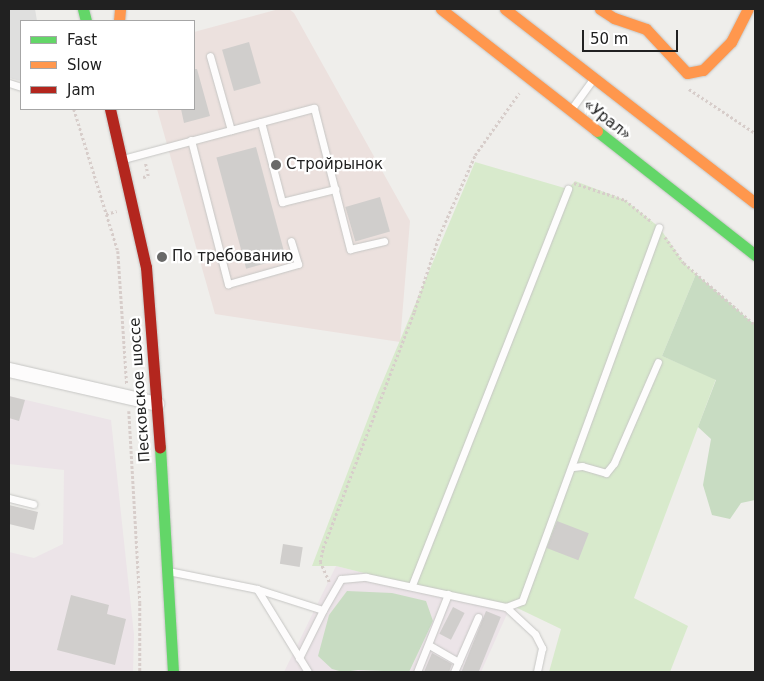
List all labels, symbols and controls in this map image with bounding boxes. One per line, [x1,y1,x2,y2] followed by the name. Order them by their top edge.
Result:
[20,20,195,110] legend
[584,20,680,52] scale bar
[590,30,628,48] text: 50 m
[67,31,97,49] text: Fast
[67,56,102,74] text: Slow
[67,81,95,99] text: Jam
[579,96,635,144] street label: «Урал»
[286,156,383,174] place label: Стройрынок
[270,159,282,171] marker: Стройрынок
[172,248,293,266] place label: По требованию
[156,251,168,263] marker: По требованию
[126,317,154,463] street label: Песковское шоссе

